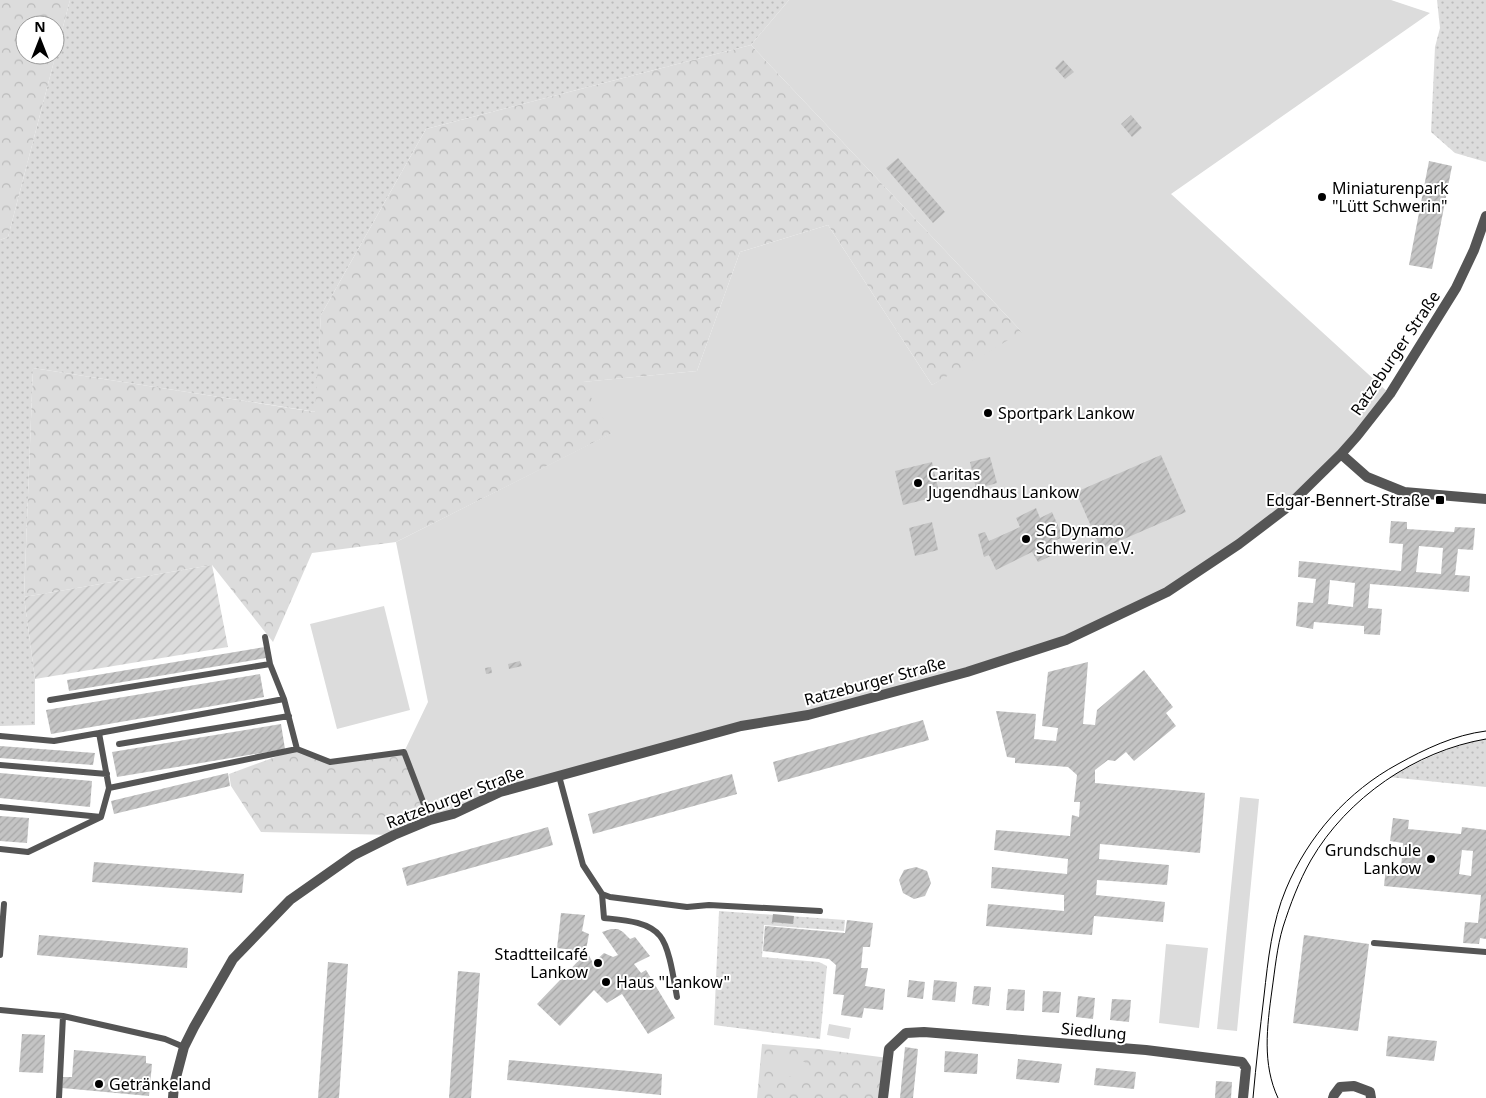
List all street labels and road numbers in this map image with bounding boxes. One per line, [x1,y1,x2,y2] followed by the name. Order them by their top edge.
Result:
[1345,286,1445,420] street label: Ratzeburger Straße
[802,651,948,711] street label: Ratzeburger Straße
[383,761,527,833] street label: Ratzeburger Straße
[1060,1017,1128,1045] street label: Siedlung

